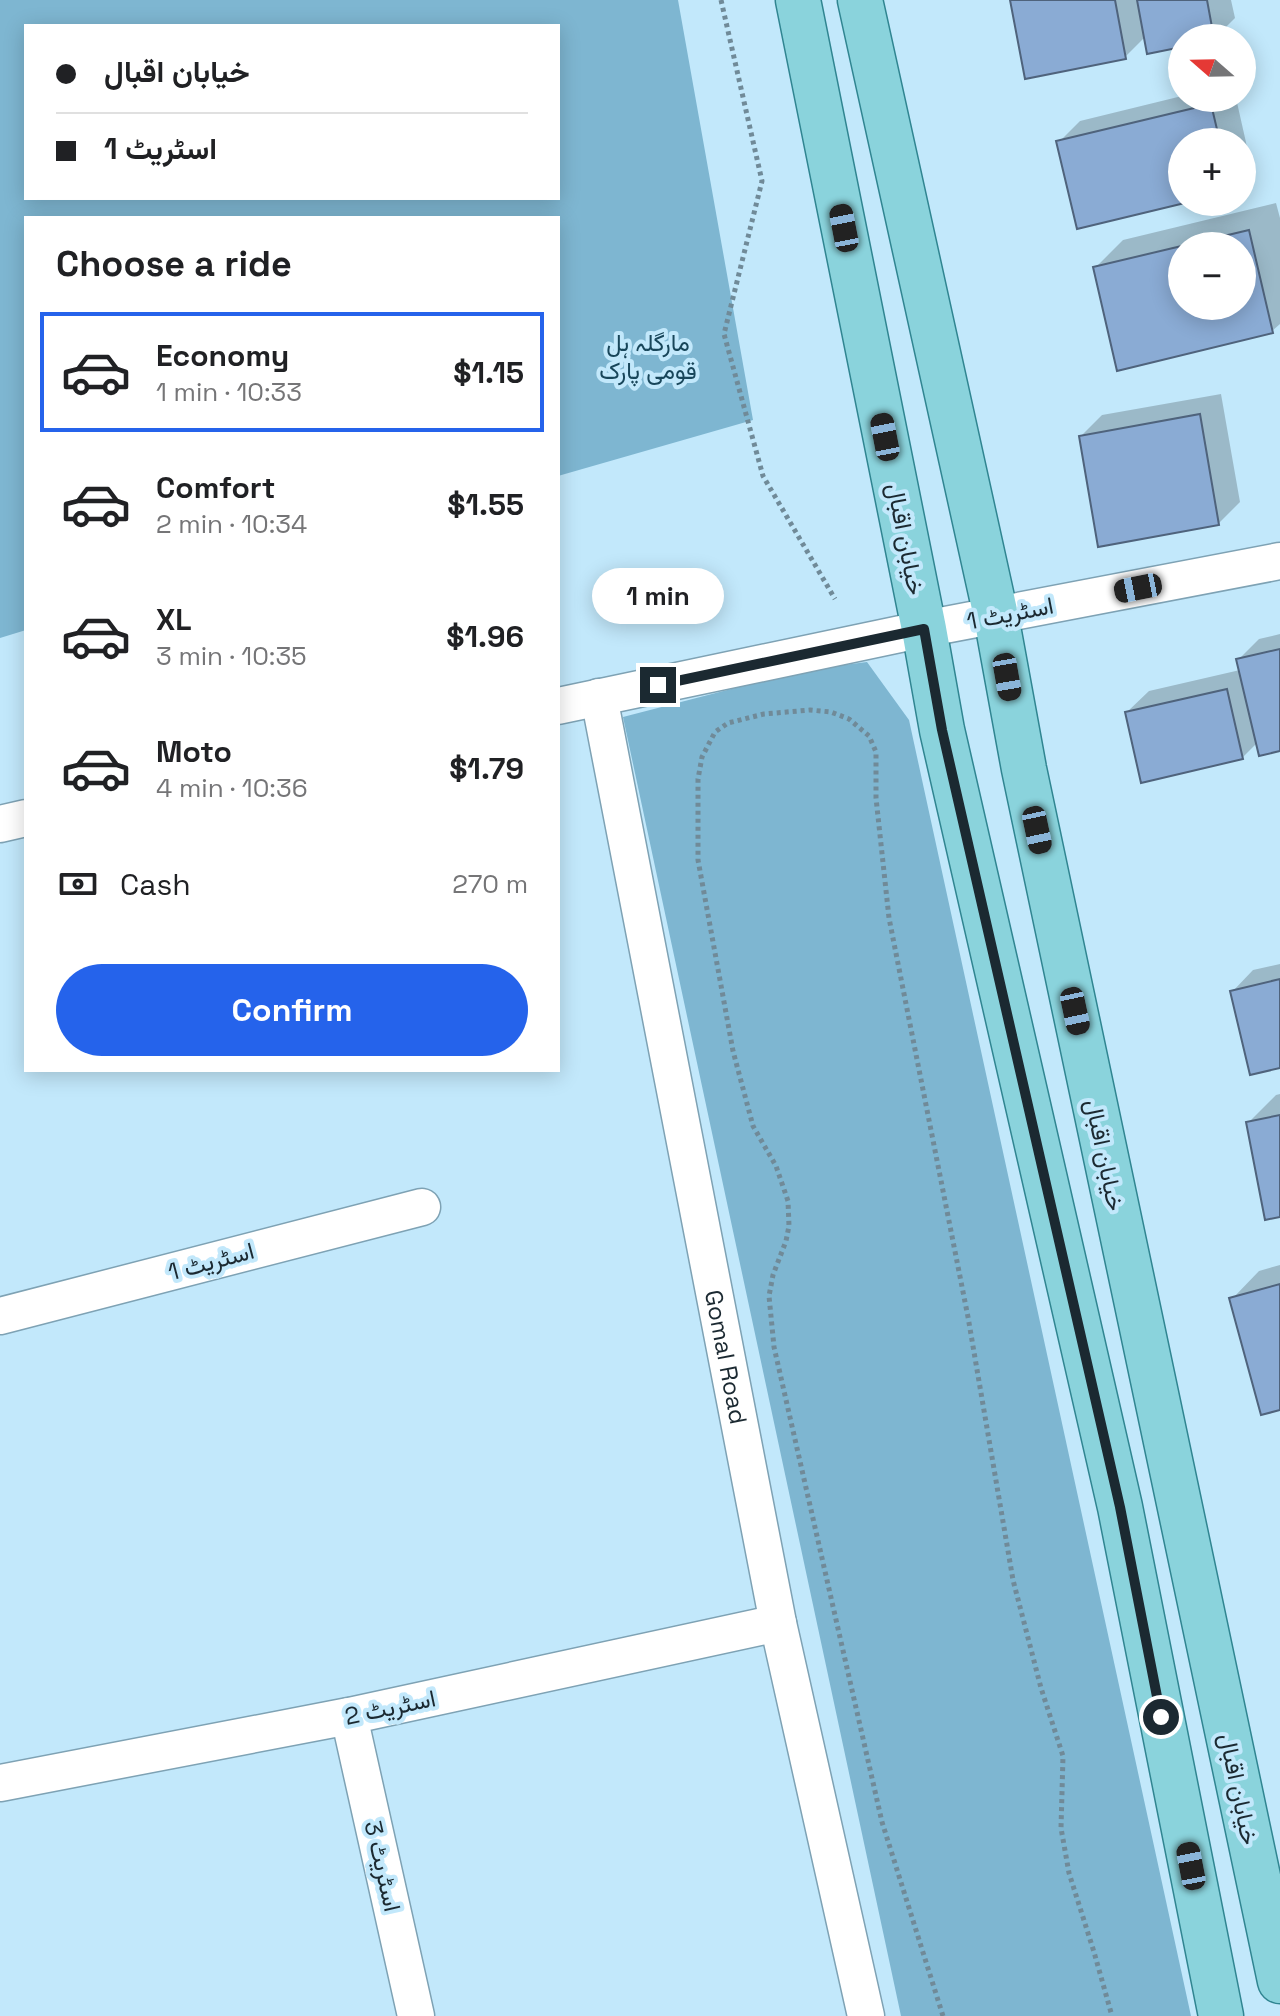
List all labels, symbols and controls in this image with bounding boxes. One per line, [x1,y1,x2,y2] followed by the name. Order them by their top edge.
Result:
[1168,24,1256,112] north arrow
[1168,24,1256,320] map controls
[104,52,250,91] text: خیابان اقبال
[1168,128,1256,216] button: +
[104,129,217,168] text: اسٹریٹ 1
[828,202,860,254] car
[1168,232,1256,320] button: −
[56,241,292,287] text: Choose a ride
[599,327,697,387] park label: مارگلہ ہل قومی پارک
[60,336,132,408] icon: car
[156,336,289,375] text: Economy
[453,353,524,392] text: $1.15
[156,375,302,409] text: 1 min · 10:33
[869,411,901,463] car
[60,468,132,540] icon: car
[156,468,275,507] text: Comfort
[880,480,932,598] street label: خیابان اقبال
[447,485,524,524] text: $1.55
[156,507,307,541] text: 2 min · 10:34
[592,569,724,625] callout: 1 min
[1112,572,1164,604] car
[626,579,690,613] text: 1 min
[964,589,1056,637] street label: اسٹریٹ 1
[60,600,132,672] icon: car
[156,600,192,639] text: XL
[446,617,524,656] text: $1.96
[156,639,307,673] text: 3 min · 10:35
[991,651,1023,703] car
[640,667,676,703] route end
[60,732,132,804] icon: car
[156,732,232,771] text: Moto
[449,749,524,788] text: $1.79
[156,771,308,805] text: 4 min · 10:36
[1020,804,1054,856] car
[56,862,100,906] icon: cash
[120,865,191,904] text: Cash
[452,867,528,901] text: 270 m
[56,964,528,1056] button: Confirm
[1058,985,1092,1037] car
[1078,1096,1132,1214] street label: خیابان اقبال
[165,1235,257,1287] street label: اسٹریٹ 1
[698,1287,755,1427] street label: Gomal Road
[342,1682,438,1732] street label: اسٹریٹ 2
[1143,1699,1179,1735] route start
[1212,1730,1266,1848] street label: خیابان اقبال
[358,1818,408,1914] street label: اسٹریٹ 3
[1175,1840,1207,1892] car

